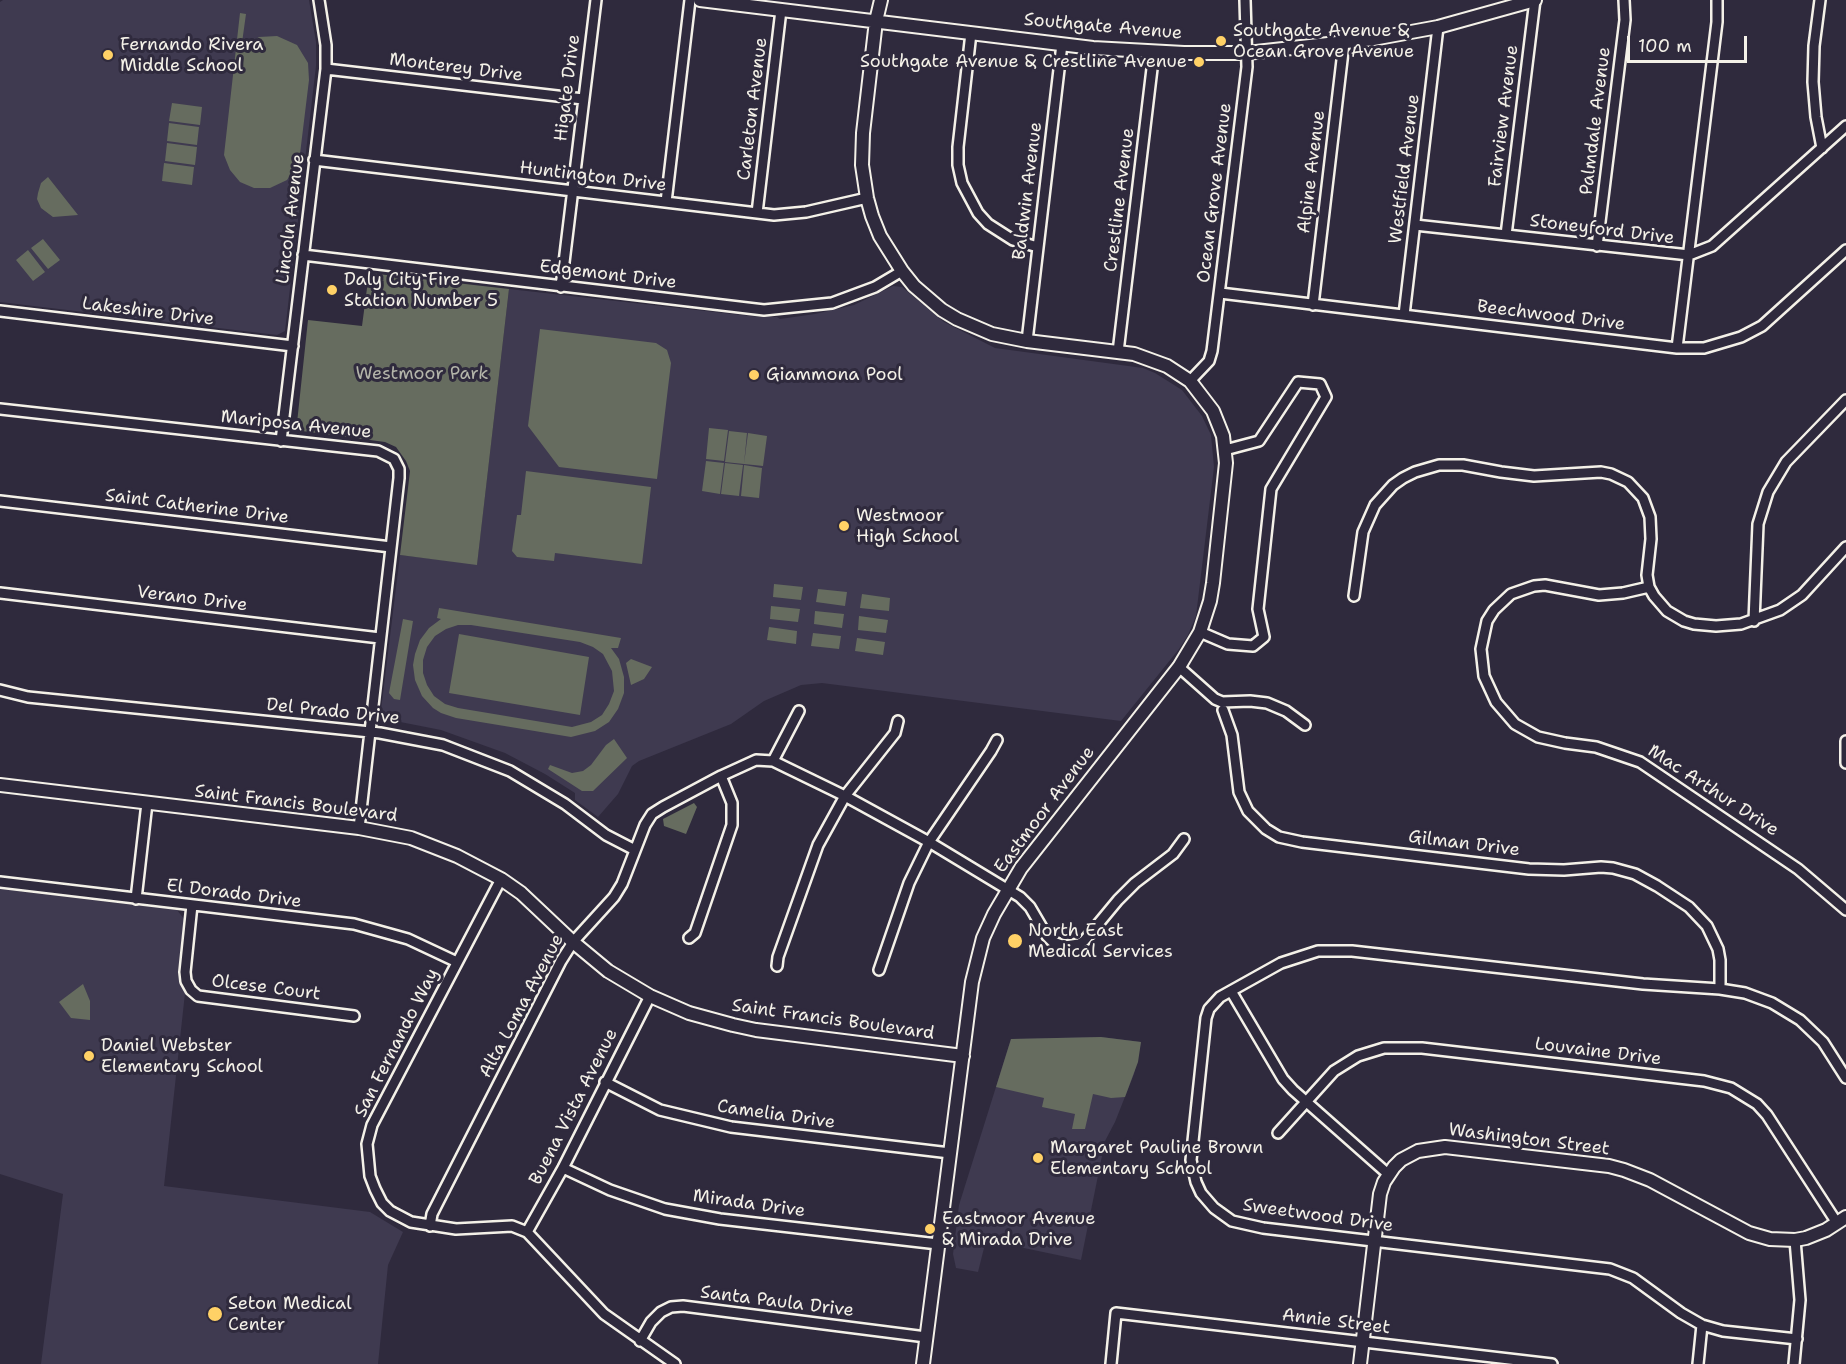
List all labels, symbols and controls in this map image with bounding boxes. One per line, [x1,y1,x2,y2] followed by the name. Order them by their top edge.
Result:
[1023,9,1183,45] street label: Southgate Avenue
[1233,20,1414,63] place label: Southgate Avenue & Ocean Grove Avenue
[1630,24,1750,62] scale bar
[551,33,585,143] street label: Higate Drive
[120,34,263,76] place label: Fernando Rivera Middle School
[1214,34,1228,48] marker: Southgate Avenue & Ocean Grove Avenue
[1638,34,1692,58] text: 100 m
[734,36,772,182] street label: Carleton Avenue
[1485,44,1523,188] street label: Fairview Avenue
[1576,46,1616,196] street label: Palmdale Avenue
[101,48,115,62] marker: Fernando Rivera Middle School
[388,49,524,87] street label: Monterey Drive
[860,51,1187,73] place label: Southgate Avenue & Crestline Avenue
[1192,55,1206,69] marker: Southgate Avenue & Crestline Avenue
[1385,93,1425,245] street label: Westfield Avenue
[1193,102,1237,284] street label: Ocean Grove Avenue
[1294,109,1330,235] street label: Alpine Avenue
[1009,121,1047,261] street label: Baldwin Avenue
[1100,127,1140,273] street label: Crestline Avenue
[272,153,310,285] street label: Lincoln Avenue
[518,157,668,197] street label: Huntington Drive
[1529,210,1675,250] street label: Stoneyford Drive
[538,256,678,294] street label: Edgemont Drive
[344,269,498,312] place label: Daly City Fire Station Number 5
[325,283,339,297] marker: Daly City Fire Station Number 5
[81,293,215,331] street label: Lakeshire Drive
[1476,296,1626,336] street label: Beechwood Drive
[356,363,488,385] park label: Westmoor Park
[766,364,903,386] place label: Giammona Pool
[747,368,761,382] marker: Giammona Pool
[220,406,372,444] street label: Mariposa Avenue
[104,485,290,529] street label: Saint Catherine Drive
[856,505,959,548] place label: Westmoor High School
[837,519,851,533] marker: Westmoor High School
[135,582,249,616] street label: Verano Drive
[265,694,401,730] street label: Del Prado Drive
[1643,741,1783,841] street label: Mac Arthur Drive
[990,742,1100,878] street label: Eastmoor Avenue
[193,781,399,827] street label: Saint Francis Boulevard
[1407,826,1521,862] street label: Gilman Drive
[165,875,303,913] street label: El Dorado Drive
[1028,920,1173,962] place label: North East Medical Services
[475,930,569,1082] street label: Alta Loma Avenue
[1006,932,1024,950] marker: North East Medical Services
[350,965,444,1121] street label: San Fernando Way
[210,971,322,1005] street label: Olcese Court
[730,995,936,1045] street label: Saint Francis Boulevard
[525,1025,623,1189] street label: Buena Vista Avenue
[1533,1034,1663,1070] street label: Louvaine Drive
[101,1035,263,1078] place label: Daniel Webster Elementary School
[82,1049,96,1063] marker: Daniel Webster Elementary School
[716,1096,836,1134] street label: Camelia Drive
[1447,1119,1611,1161] street label: Washington Street
[1050,1137,1263,1180] place label: Margaret Pauline Brown Elementary School
[1031,1151,1045,1165] marker: Margaret Pauline Brown Elementary School
[691,1185,807,1223] street label: Mirada Drive
[1241,1195,1395,1237] street label: Sweetwood Drive
[942,1208,1095,1250] place label: Eastmoor Avenue & Mirada Drive
[923,1222,937,1236] marker: Eastmoor Avenue & Mirada Drive
[699,1282,855,1322] street label: Santa Paula Drive
[228,1293,352,1336] place label: Seton Medical Center
[206,1305,224,1323] marker: Seton Medical Center
[1281,1305,1391,1339] street label: Annie Street

